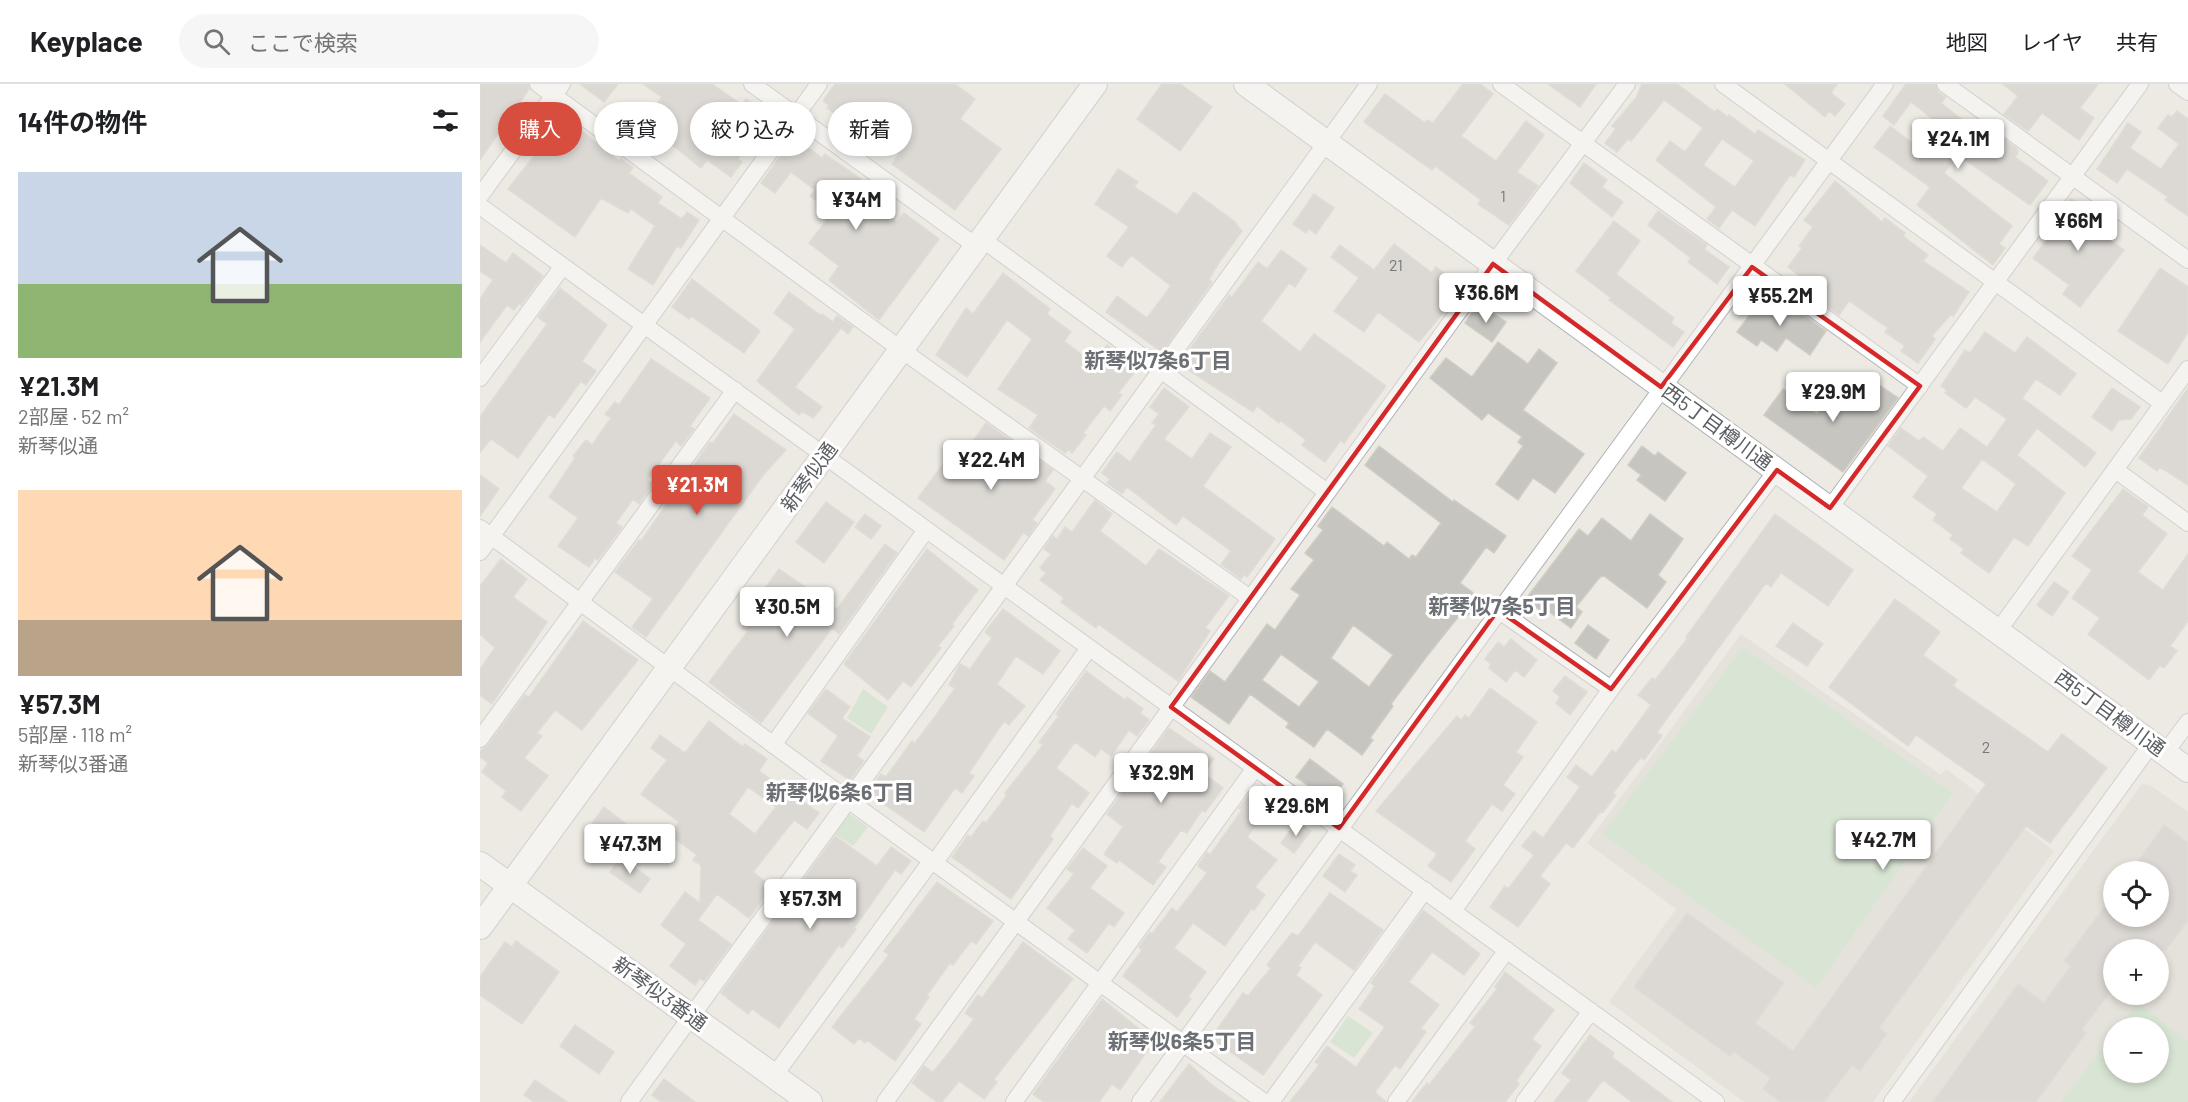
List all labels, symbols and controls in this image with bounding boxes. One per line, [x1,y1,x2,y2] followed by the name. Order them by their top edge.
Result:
[179,14,599,68] search box
[30,24,143,58] text: Keyplace
[200,25,233,58] icon: search
[248,29,358,55] text: ここで検索
[1946,29,1988,54] text: 地図
[2021,29,2083,54] text: レイヤ
[2116,29,2158,54] text: 共有
[498,102,582,156] chip: 購入
[594,102,678,156] chip: 賃貸
[690,102,816,156] chip: 絞り込み
[828,102,912,156] chip: 新着
[429,104,462,137] icon: filters
[18,106,147,137] text: 14件の物件
[1909,119,2007,170] pin: ¥24.1M
[1926,126,1990,150] text: ¥24.1M
[820,180,892,231] pin: ¥34M
[1500,186,1506,205] house number: 1
[831,187,881,211] text: ¥34M
[2042,201,2114,252] pin: ¥66M
[2053,208,2103,232] text: ¥66M
[186,211,294,319] icon: home
[1389,255,1403,274] house number: 21
[1437,273,1535,324] pin: ¥36.6M
[1731,276,1829,327] pin: ¥55.2M
[1453,280,1519,304] text: ¥36.6M
[1747,283,1813,307] text: ¥55.2M
[1084,347,1232,372] district label: 新琴似7条6丁目
[18,370,99,401] text: ¥21.3M
[1784,372,1882,423] pin: ¥29.9M
[1658,378,1777,474] street label: 西5丁目樽川通
[1800,379,1866,403] text: ¥29.9M
[18,404,129,428] text: 2部屋 · 52 m²
[18,433,98,457] text: 新琴似通
[775,437,841,516] street label: 新琴似通
[942,440,1040,491] pin: ¥22.4M
[957,447,1025,471] text: ¥22.4M
[648,465,746,516] pin: ¥21.3M
[666,472,728,496] text: ¥21.3M
[186,529,294,637] icon: home
[738,587,836,638] pin: ¥30.5M
[1428,593,1576,618] district label: 新琴似7条5丁目
[754,594,820,618] text: ¥30.5M
[2051,664,2170,760] street label: 西5丁目樽川通
[18,688,101,719] text: ¥57.3M
[18,722,132,746] text: 5部屋 · 118 m²
[1982,737,1990,756] house number: 2
[18,751,128,775] text: 新琴似3番通
[1112,753,1210,804] pin: ¥32.9M
[1128,760,1194,784] text: ¥32.9M
[766,779,914,804] district label: 新琴似6条6丁目
[1247,786,1345,837] pin: ¥29.6M
[1263,793,1329,817] text: ¥29.6M
[1834,820,1932,871] pin: ¥42.7M
[581,824,679,875] pin: ¥47.3M
[1850,827,1916,851] text: ¥42.7M
[598,831,662,855] text: ¥47.3M
[2103,861,2169,1083] map controls
[2103,861,2169,927] button: locate
[761,879,859,930] pin: ¥57.3M
[778,886,842,910] text: ¥57.3M
[2103,939,2169,1005] button: +
[609,951,712,1035] street label: 新琴似3番通
[2103,1017,2169,1083] button: −
[1108,1028,1256,1053] district label: 新琴似6条5丁目

